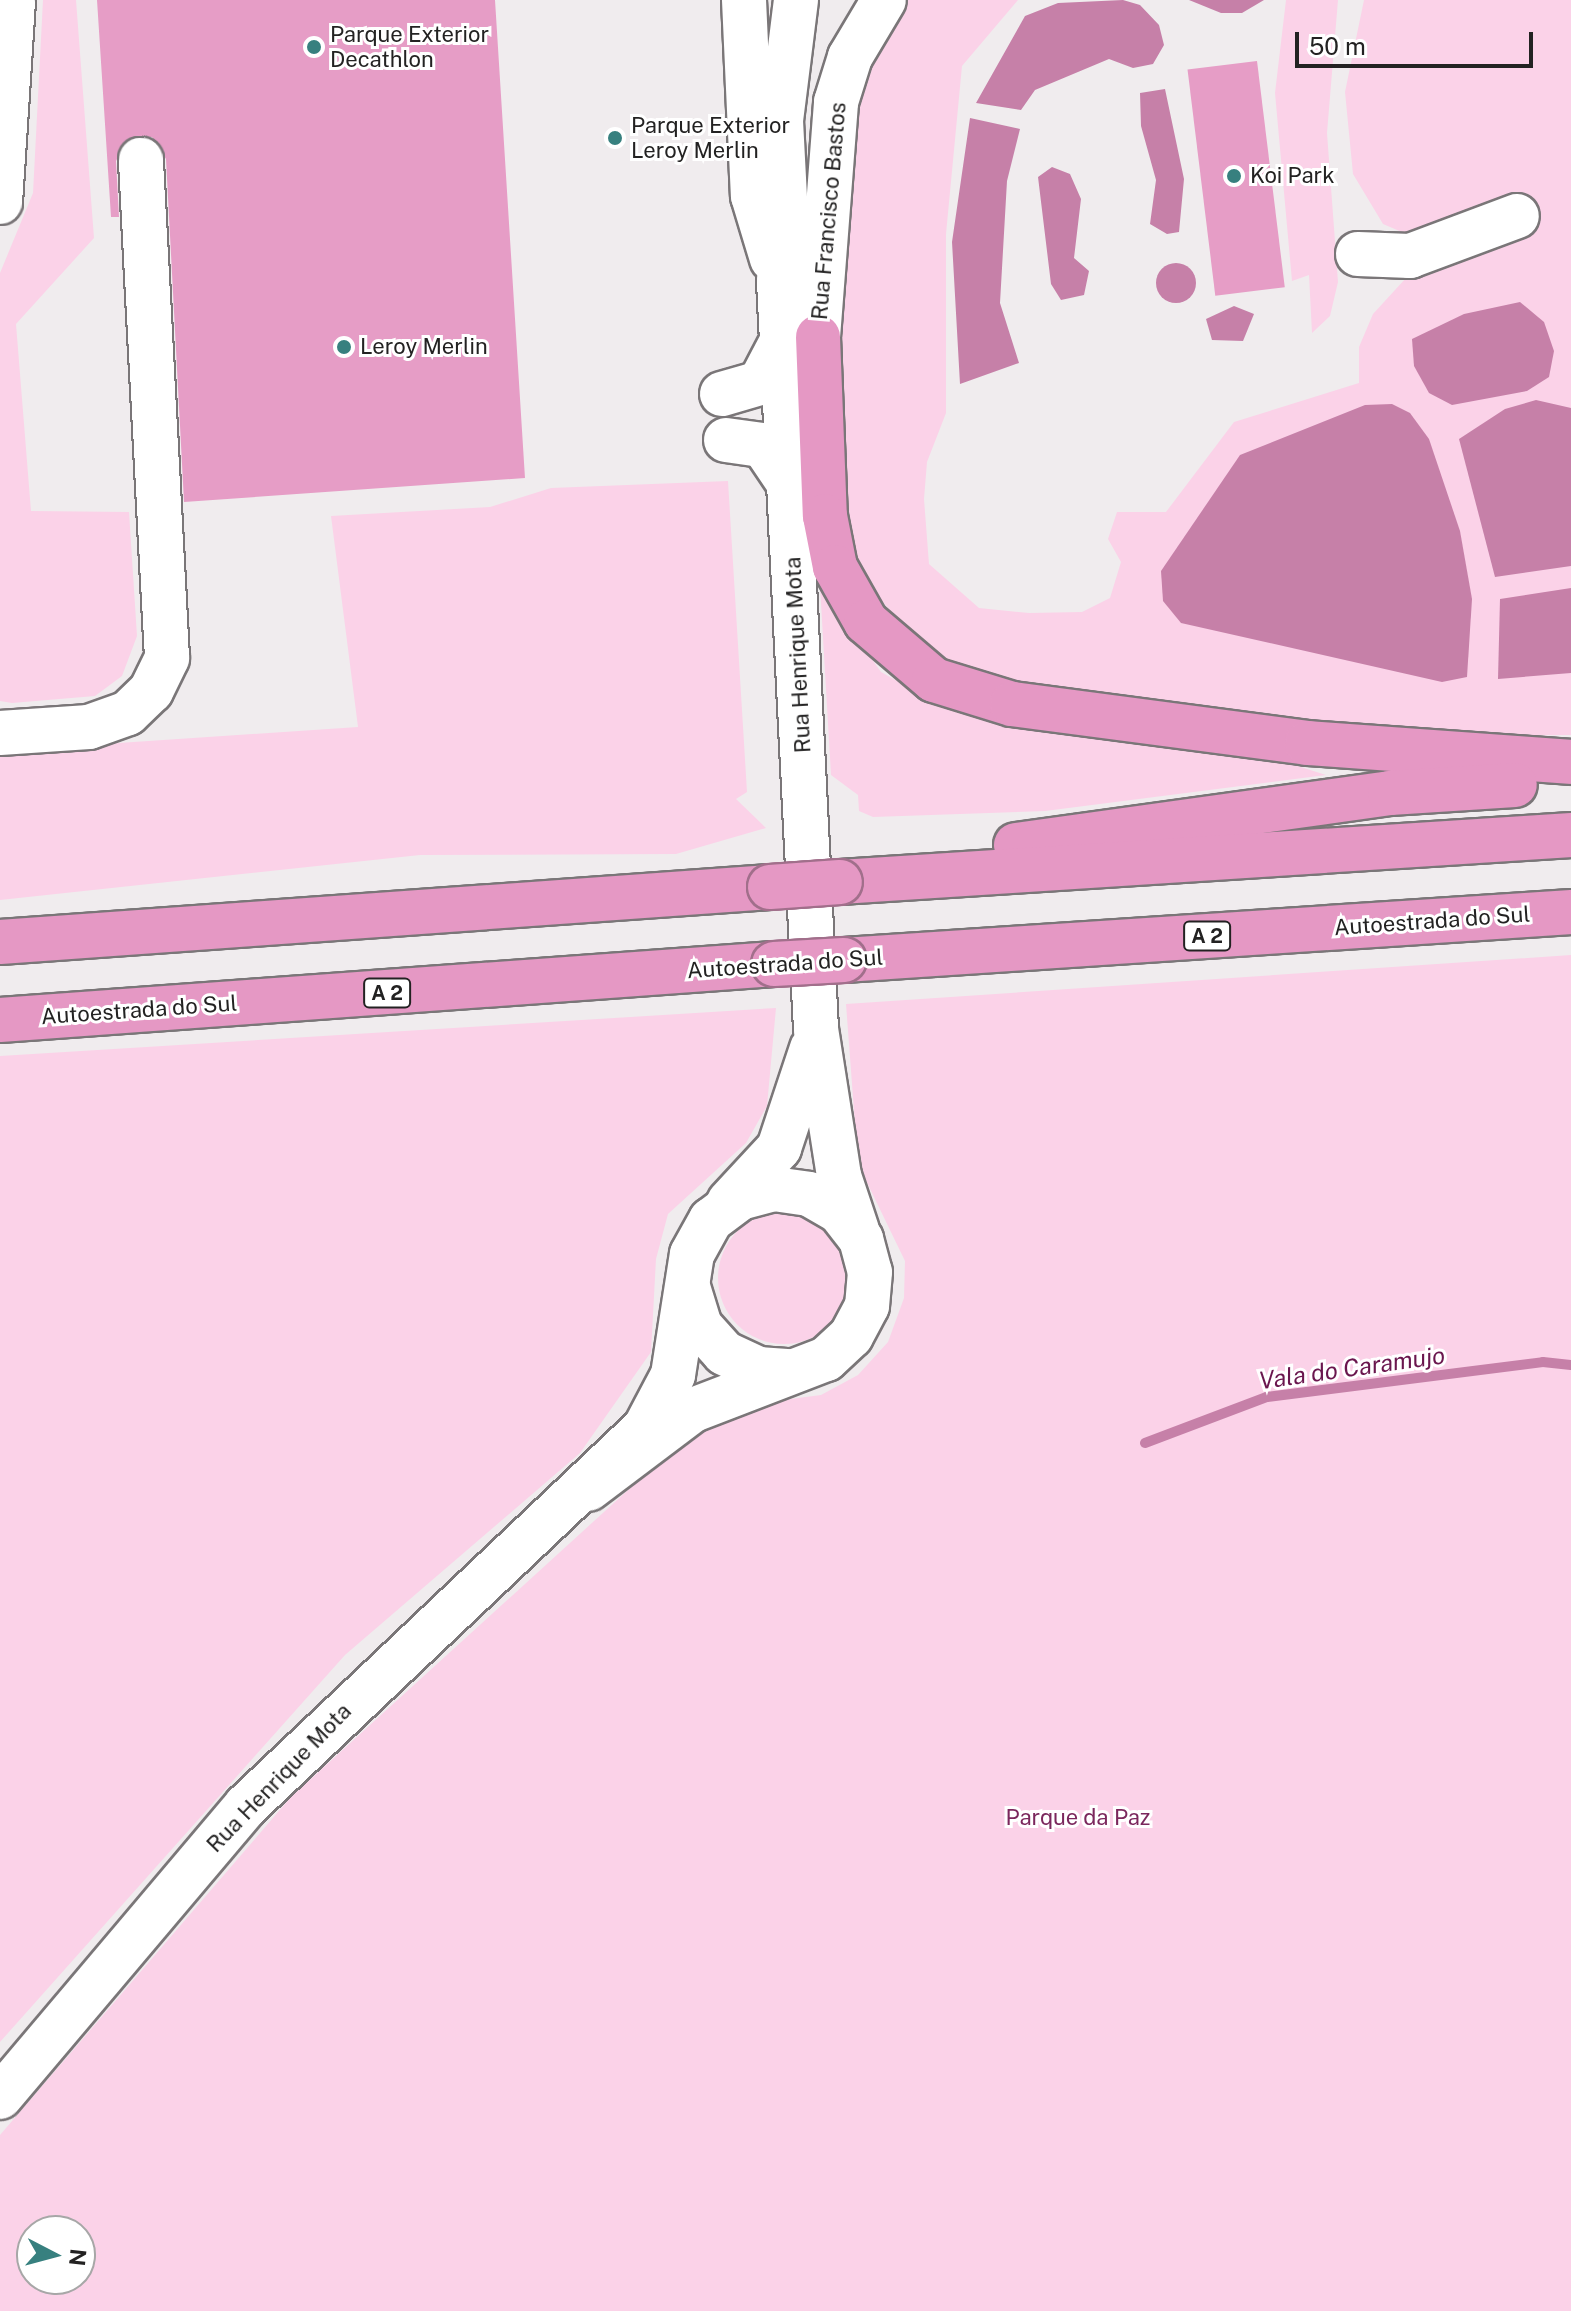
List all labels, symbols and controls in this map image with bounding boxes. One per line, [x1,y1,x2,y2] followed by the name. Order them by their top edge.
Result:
[1299,16,1537,66] scale bar
[330,21,489,72] place label: Parque Exterior Decathlon
[1309,32,1366,60] text: 50 m
[305,38,323,56] marker: Parque Exterior Decathlon
[806,101,852,321] street label: Rua Francisco Bastos
[631,112,790,164] place label: Parque Exterior Leroy Merlin
[606,129,624,147] marker: Parque Exterior Leroy Merlin
[1250,163,1335,189] place label: Koi Park
[1225,167,1243,185] marker: Koi Park
[360,334,488,360] place label: Leroy Merlin
[335,338,353,356] marker: Leroy Merlin
[780,556,816,754] street label: Rua Henrique Mota
[1333,901,1531,941] street label: Autoestrada do Sul
[1183,920,1231,952] road number: A 2
[686,944,884,984] street label: Autoestrada do Sul
[363,977,411,1009] road number: A 2
[40,990,238,1030] street label: Autoestrada do Sul
[1257,1341,1447,1395] water label: Vala do Caramujo
[201,1698,357,1858] street label: Rua Henrique Mota
[1005,1805,1151,1831] park label: Parque da Paz
[16,2215,96,2295] north arrow
[64,2247,92,2267] text: N

